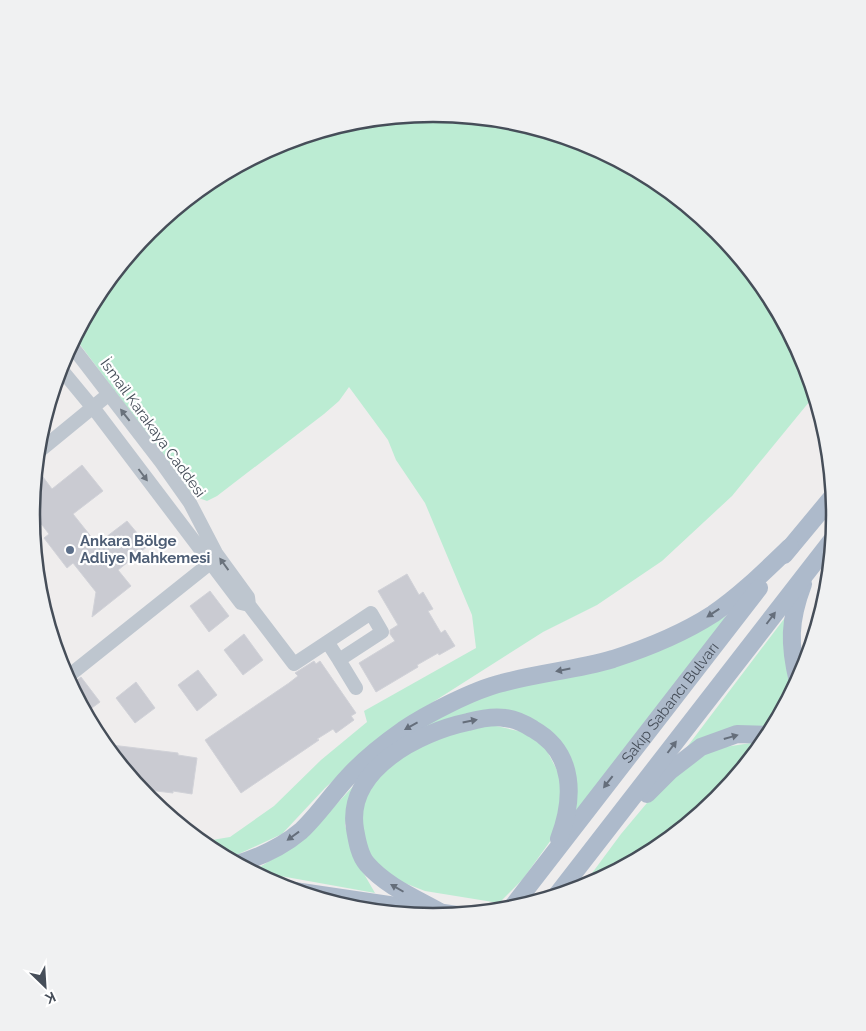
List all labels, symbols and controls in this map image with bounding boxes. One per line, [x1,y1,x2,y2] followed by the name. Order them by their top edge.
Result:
[97,355,210,501] street label: İsmail Karakaya Caddesi
[120,408,130,422] one-way arrow
[138,468,149,481] one-way arrow
[80,532,210,567] place label: Ankara Bölge Adliye Mahkemesi
[64,544,76,556] marker: Ankara Bölge Adliye Mahkemesi
[219,558,230,571] one-way arrow
[707,608,720,618] one-way arrow
[765,612,776,625] one-way arrow
[618,639,723,767] street label: Sakıp Sabancı Bulvarı
[554,667,570,675] one-way arrow
[463,717,479,725] one-way arrow
[405,721,418,730] one-way arrow
[724,732,739,740] one-way arrow
[667,740,677,754] one-way arrow
[603,775,614,788] one-way arrow
[287,831,300,841] one-way arrow
[390,884,404,893] one-way arrow
[20,961,70,1011] north arrow
[42,989,58,1007] text: K

